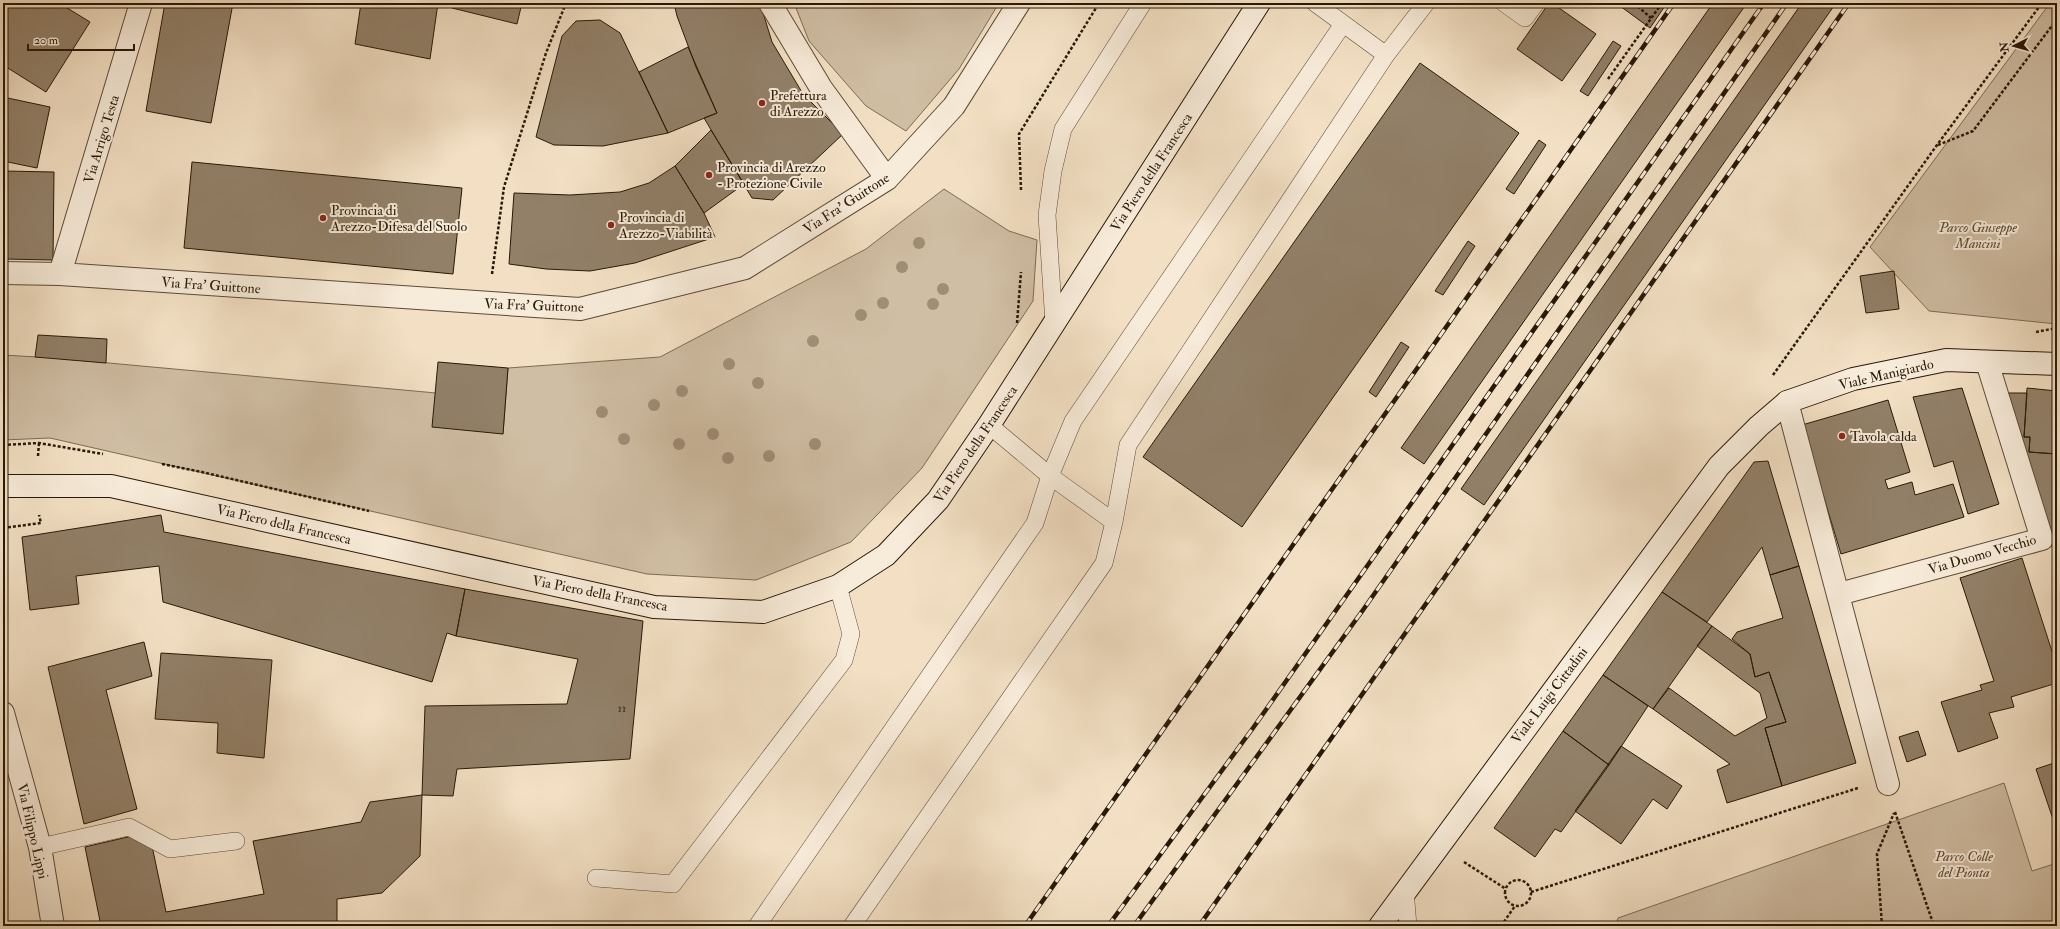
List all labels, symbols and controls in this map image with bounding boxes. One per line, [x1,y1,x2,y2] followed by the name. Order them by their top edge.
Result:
[28,26,134,52] scale bar
[1994,26,2034,66] north arrow
[34,33,59,48] text: 20 m
[1997,40,2012,54] text: N
[770,87,827,120] place label: Prefettura di Arezzo
[80,93,123,185] street label: Via Arrigo Testa
[757,98,767,108] marker: Prefettura di Arezzo
[1107,110,1196,235] street label: Via Piero della Francesca
[717,159,826,192] place label: Provincia di Arezzo - Protezione Civile
[800,169,893,238] street label: Via Fra' Guittone
[704,170,714,180] marker: Provincia di Arezzo - Protezione Civile
[330,202,467,235] place label: Provincia di Arezzo-Difesa del Suolo
[618,209,713,242] place label: Provincia di Arezzo-Viabilità
[318,213,328,223] marker: Provincia di Arezzo-Difesa del Suolo
[1938,219,2017,252] park label: Parco Giuseppe Mancini
[606,220,616,230] marker: Provincia di Arezzo-Viabilità
[161,274,261,297] street label: Via Fra' Guittone
[484,295,584,316] street label: Via Fra' Guittone
[1837,355,1936,394] street label: Viale Manigiardo
[930,382,1021,506] street label: Via Piero della Francesca
[1850,428,1917,445] place label: Tavola calda
[1837,431,1847,441] marker: Tavola calda
[215,501,353,548] street label: Via Piero della Francesca
[1926,531,2038,578] street label: Via Duomo Vecchio
[531,572,669,615] street label: Via Piero della Francesca
[1508,643,1591,747] street label: Viale Luigi Cittadini
[618,701,626,716] house number: 11
[12,782,52,881] street label: Via Filippo Lippi
[1934,848,1993,881] park label: Parco Colle del Pionta

